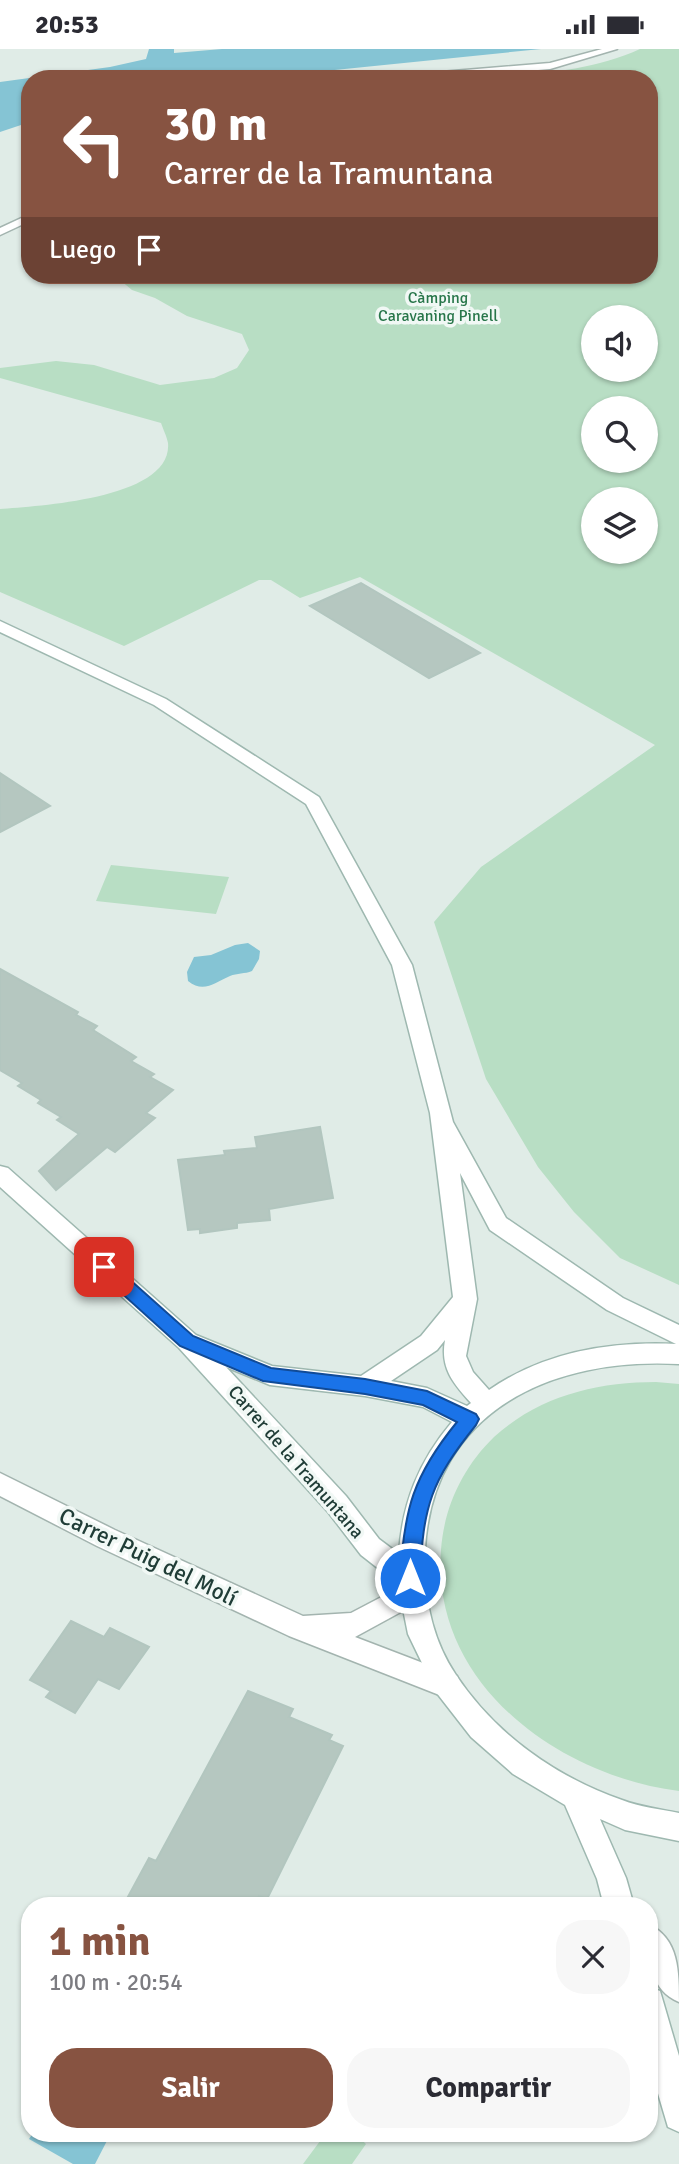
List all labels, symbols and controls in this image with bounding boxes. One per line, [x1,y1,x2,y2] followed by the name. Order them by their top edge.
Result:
[35,9,99,41] text: 20:53
[164,94,267,154] text: 30 m
[49,98,140,189] icon: left
[164,154,493,193] text: Carrer de la Tramuntana
[130,231,168,269] icon: arrive
[49,234,116,266] text: Luego
[378,288,498,326] park label: Càmping Caravaning Pinell
[581,305,658,564] map controls
[581,305,658,382] button: sound
[581,396,658,473] button: search
[581,487,658,564] button: layers
[74,1237,134,1297] pin
[85,1248,123,1286] icon: arrive
[223,1380,369,1544] street label: Carrer de la Tramuntana
[54,1501,242,1613] street label: Carrer Puig del Molí
[373,1541,447,1615] position arrow
[49,1916,150,1967] text: 1 min
[556,1920,630,1994] button: close
[49,1968,183,1997] text: 100 m · 20:54
[49,2048,333,2128] button: Salir
[347,2048,630,2128] button: Compartir

